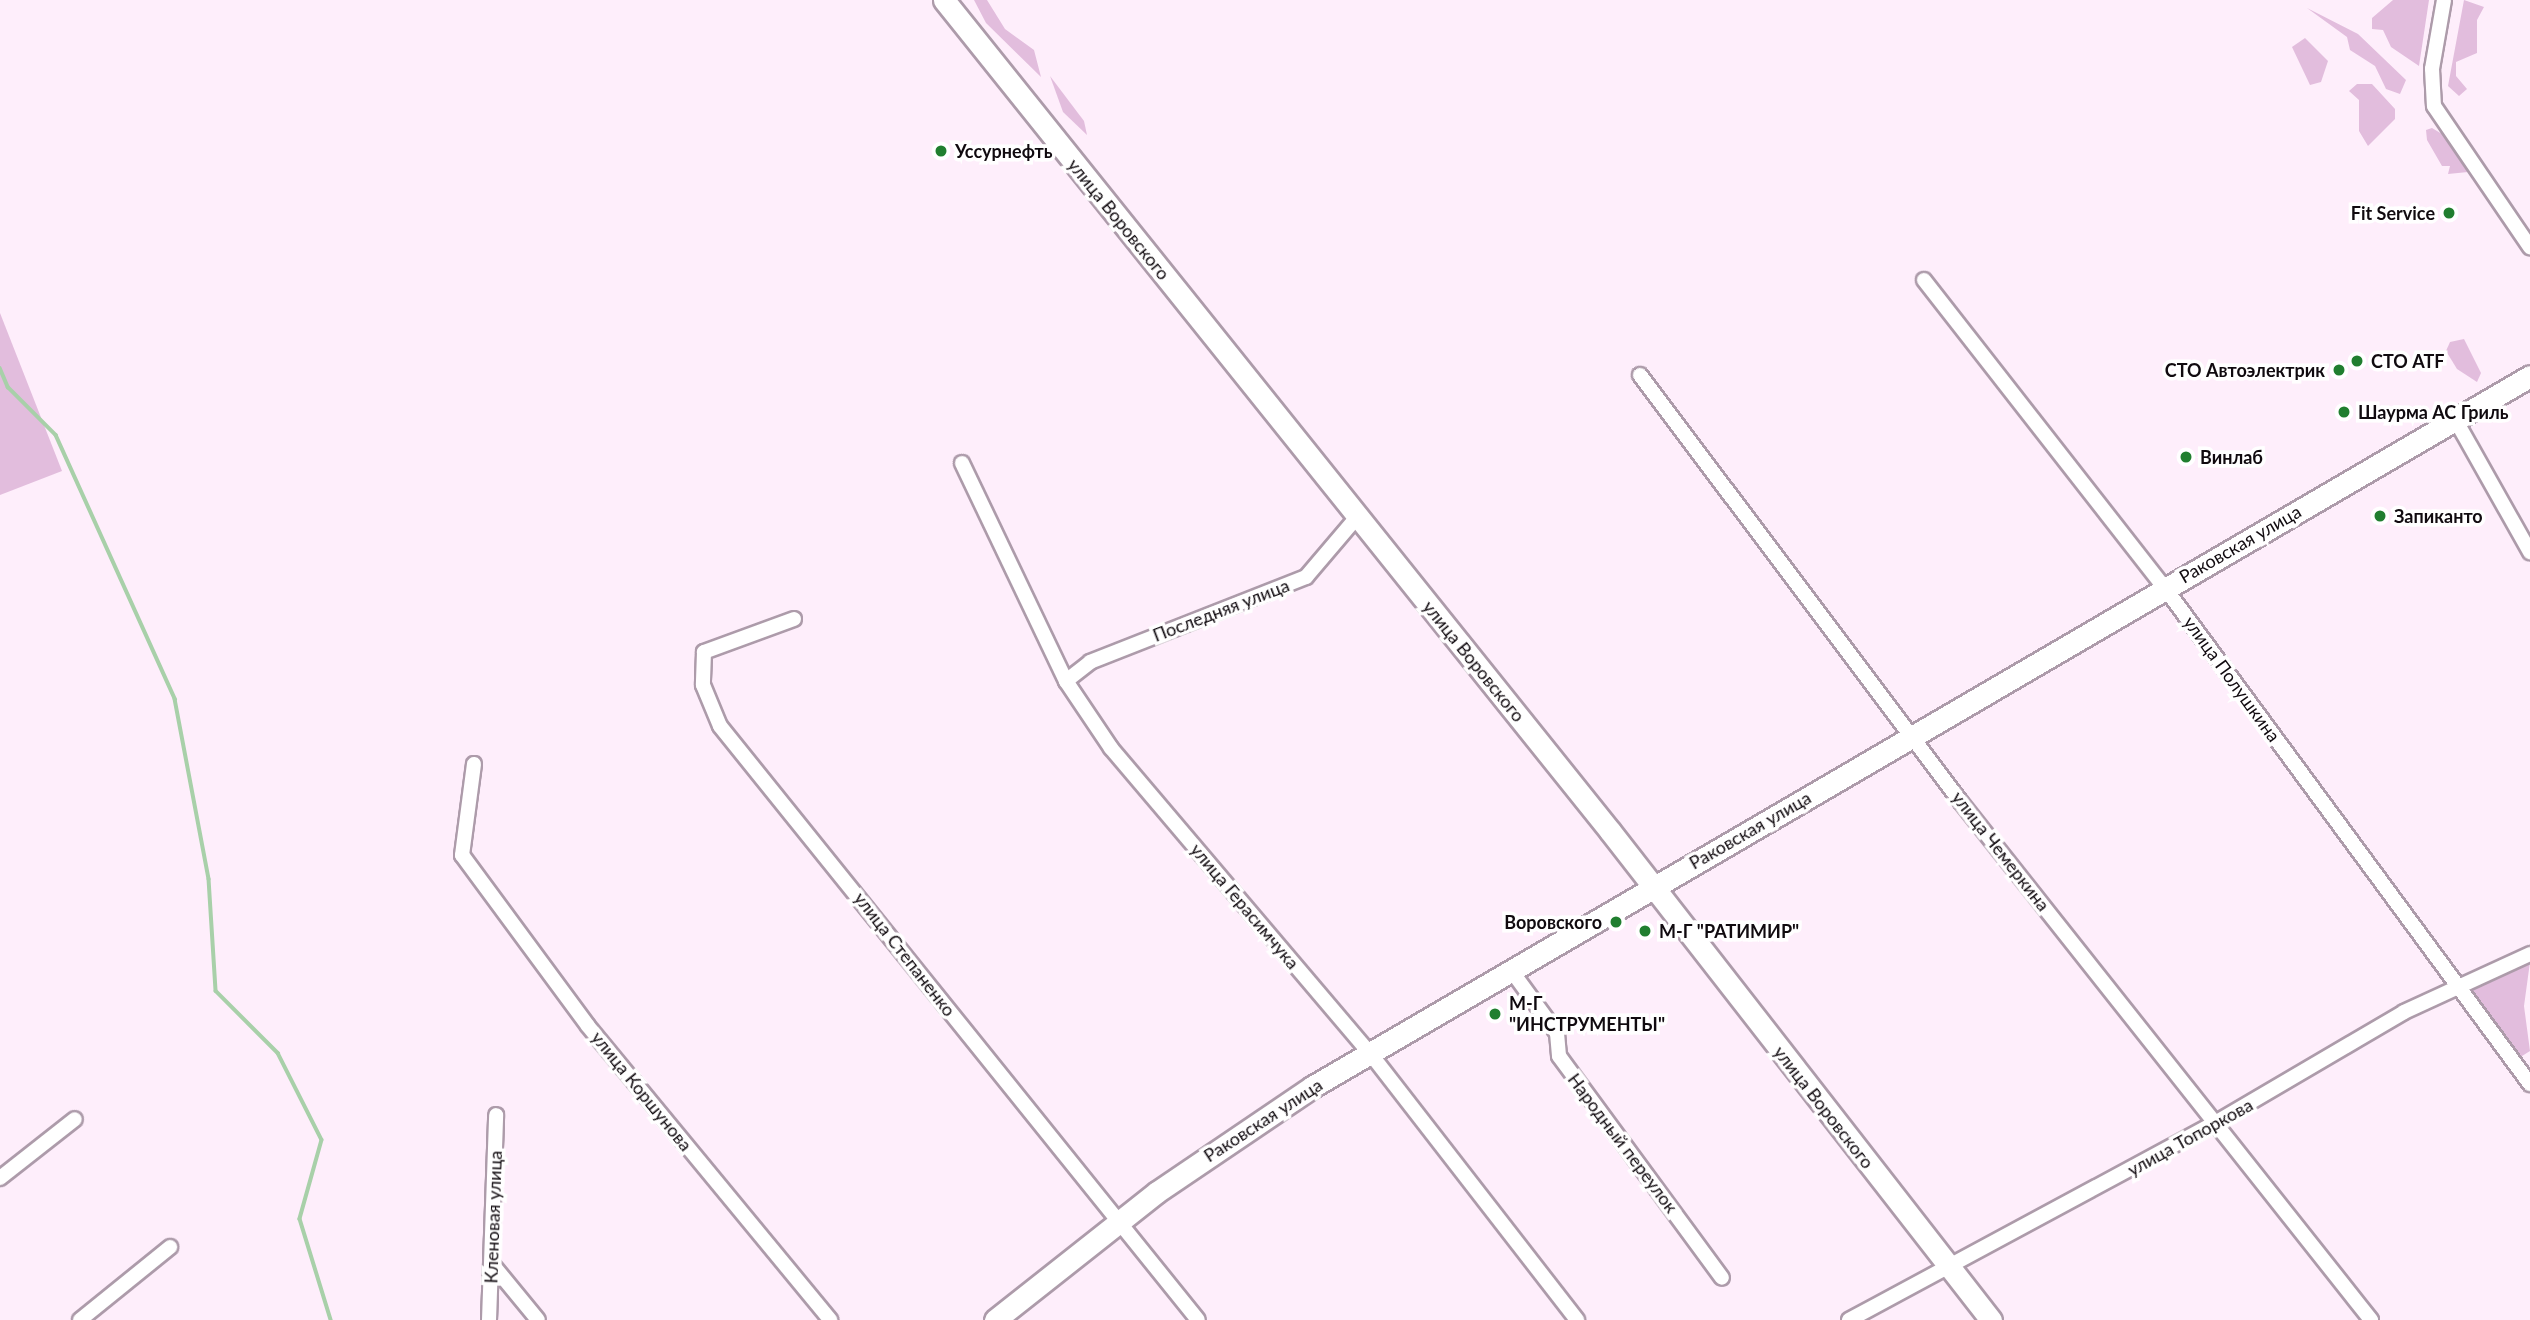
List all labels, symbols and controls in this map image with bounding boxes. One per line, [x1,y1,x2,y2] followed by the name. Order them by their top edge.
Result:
[955,140,1052,162] place label: Уссурнефть
[933,143,949,159] marker: Уссурнефть
[1064,154,1174,284] street label: улица Воровского
[2351,202,2435,224] place label: Fit Service
[2441,205,2457,221] marker: Fit Service
[2371,350,2444,372] place label: СТО ATF
[2349,353,2365,369] marker: СТО ATF
[2165,359,2325,381] place label: СТО Автоэлектрик
[2331,362,2347,378] marker: СТО Автоэлектрик
[2358,401,2509,423] place label: Шаурма АС Гриль
[2336,404,2352,420] marker: Шаурма АС Гриль
[2200,446,2263,468] place label: Винлаб
[2178,449,2194,465] marker: Винлаб
[2175,500,2305,588] street label: Раковская улица
[2394,505,2483,527] place label: Запиканто
[2372,508,2388,524] marker: Запиканто
[1150,574,1292,646] street label: Последняя улица
[1419,596,1529,726] street label: улица Воровского
[2179,612,2285,746] street label: улица Полушкина
[1685,786,1815,874] street label: Раковская улица
[1948,787,2054,915] street label: улица Чемеркина
[1186,839,1304,973] street label: улица Герасимчука
[850,888,960,1020] street label: улица Степаненко
[1504,911,1602,933] place label: Воровского
[1608,914,1624,930] marker: Воровского
[1659,920,1799,942] place label: М-Г "РАТИМИР"
[1637,923,1653,939] marker: М-Г "РАТИМИР"
[1509,993,1665,1036] place label: М-Г "ИНСТРУМЕНТЫ"
[1487,1006,1503,1022] marker: М-Г "ИНСТРУМЕНТЫ"
[587,1027,697,1155] street label: улица Коршунова
[1769,1041,1879,1173] street label: улица Воровского
[1563,1069,1683,1217] street label: Народный переулок
[1200,1074,1326,1166] street label: Раковская улица
[2124,1094,2256,1180] street label: улица Топоркова
[480,1150,506,1284] street label: Кленовая улица

